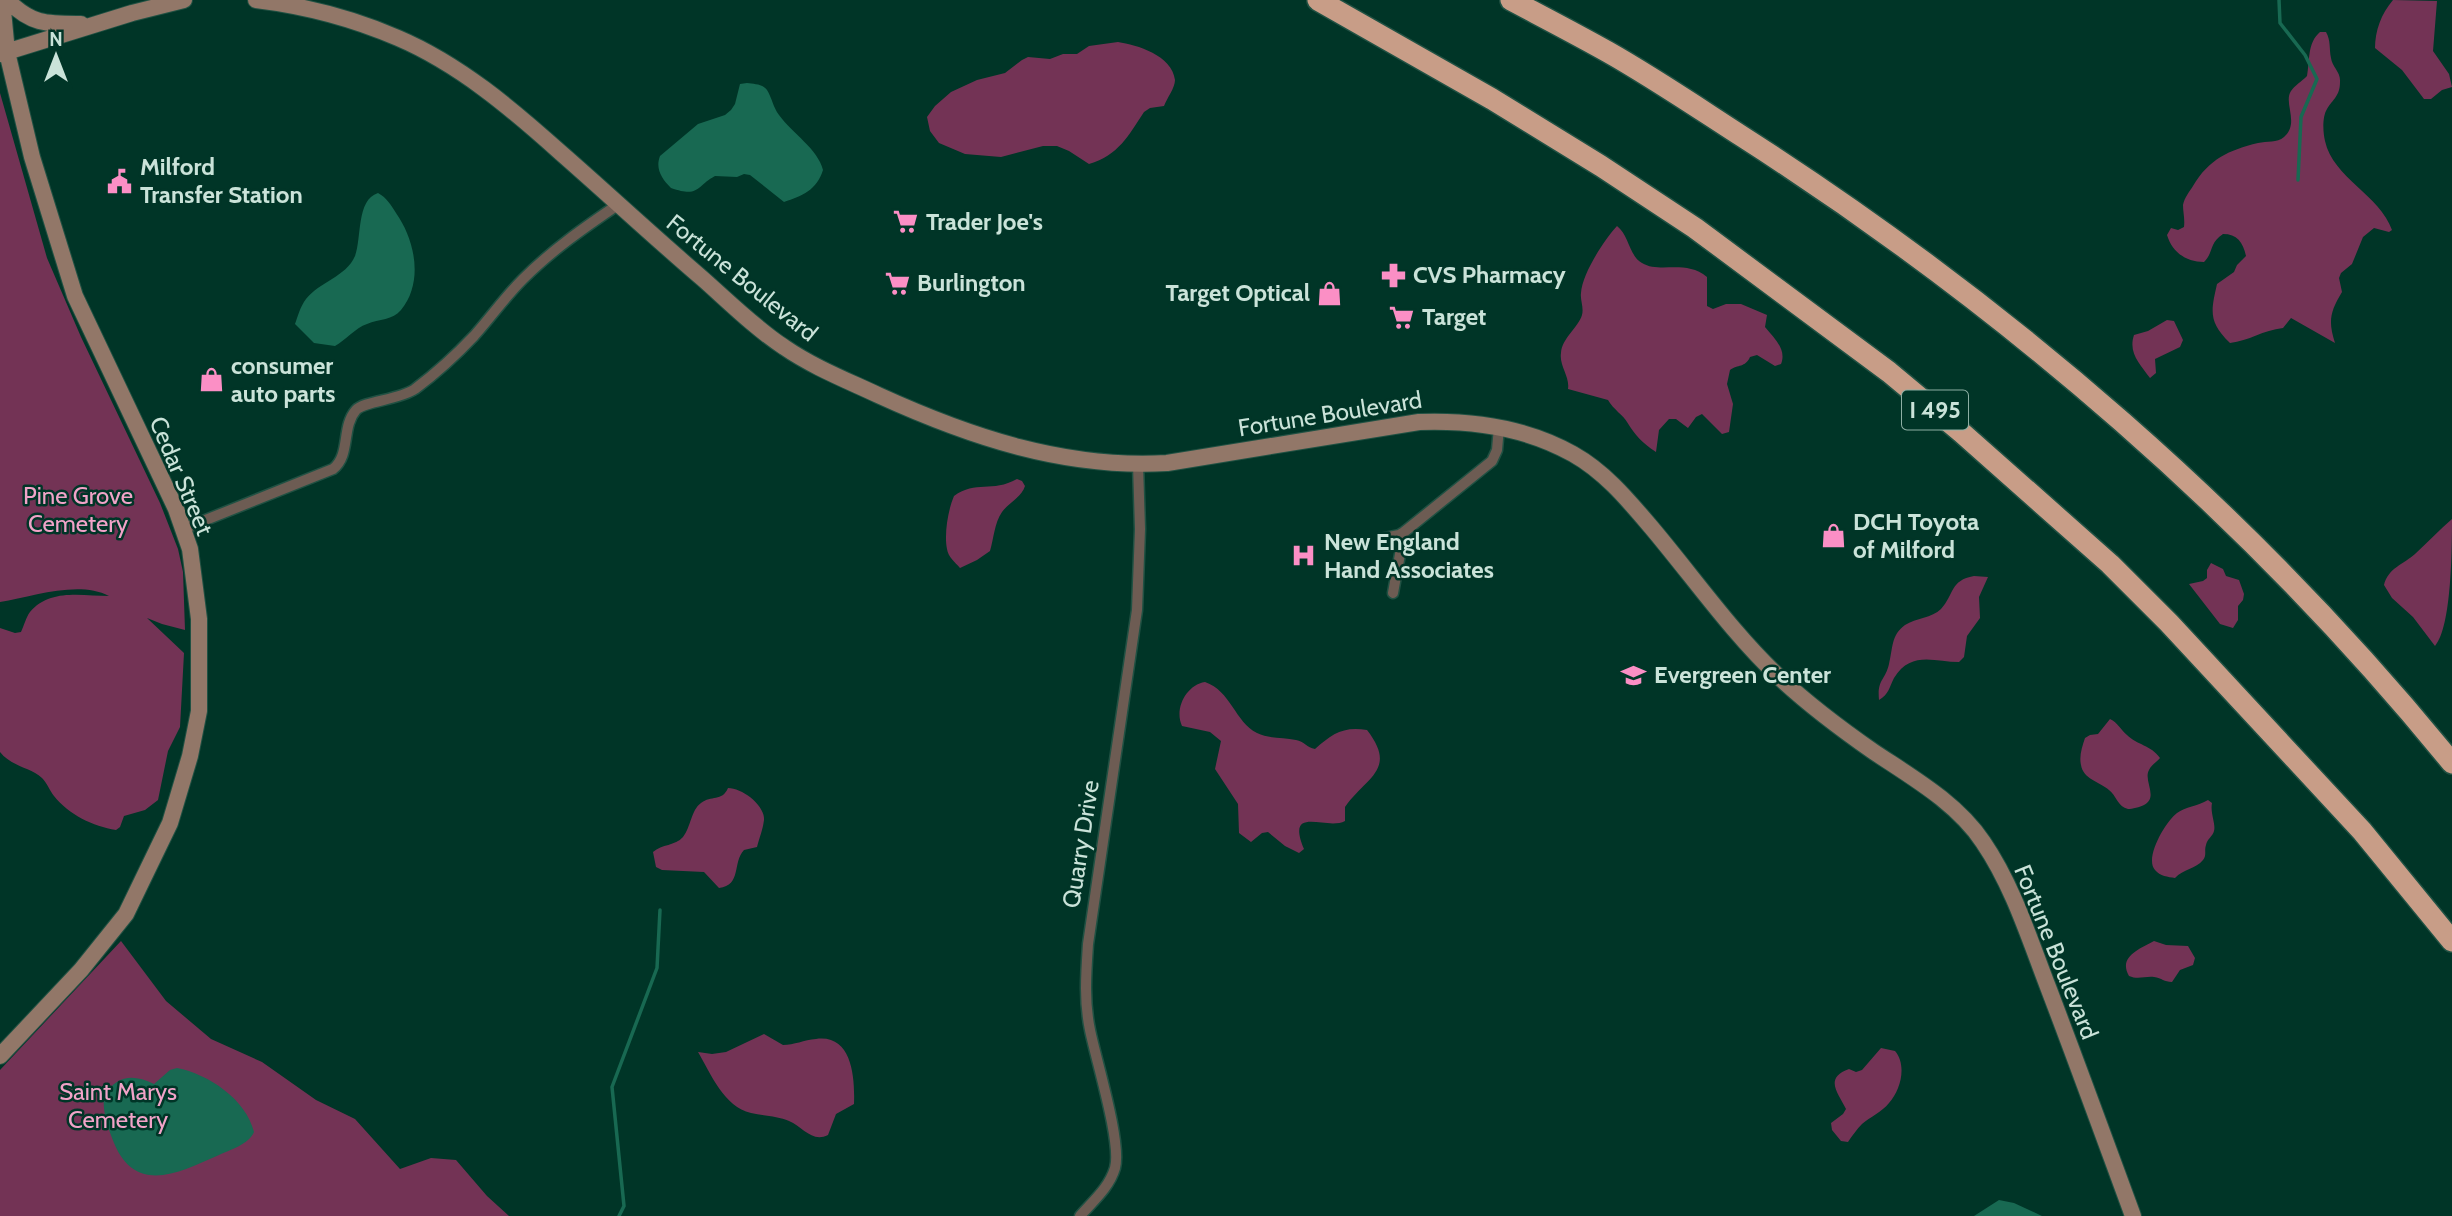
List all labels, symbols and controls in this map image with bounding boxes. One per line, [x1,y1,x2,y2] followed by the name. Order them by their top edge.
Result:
[21,21,91,91] north arrow
[49,28,63,51] text: N
[140,152,303,209] place label: Milford Transfer Station
[106,167,134,195] public building icon: Milford Transfer Station
[926,207,1043,236] place label: Trader Joe's
[661,208,824,347] street label: Fortune Boulevard
[892,208,920,236] supermarket icon: Trader Joe's
[1413,260,1566,289] place label: CVS Pharmacy
[1379,261,1407,289] pharmacy icon: CVS Pharmacy
[917,268,1026,297] place label: Burlington
[883,269,911,297] supermarket icon: Burlington
[1165,278,1310,307] place label: Target Optical
[1316,279,1344,307] shop icon: Target Optical
[1422,302,1486,331] place label: Target
[1388,303,1416,331] supermarket icon: Target
[231,351,335,408] place label: consumer auto parts
[197,366,225,394] shop icon: consumer auto parts
[1236,385,1424,442] street label: Fortune Boulevard
[1902,390,1968,430] road number: I 495
[143,412,219,540] street label: Cedar Street
[23,481,133,538] park label: Pine Grove Cemetery
[1853,507,1979,564] place label: DCH Toyota of Milford
[1819,522,1847,550] shop icon: DCH Toyota of Milford
[1324,527,1494,584] place label: New England Hand Associates
[1290,542,1318,570] hospital icon: New England Hand Associates
[1654,660,1831,689] place label: Evergreen Center
[1620,661,1648,689] school or university icon: Evergreen Center
[1056,778,1105,910] street label: Quarry Drive
[2008,860,2105,1043] street label: Fortune Boulevard
[59,1077,177,1134] park label: Saint Marys Cemetery

